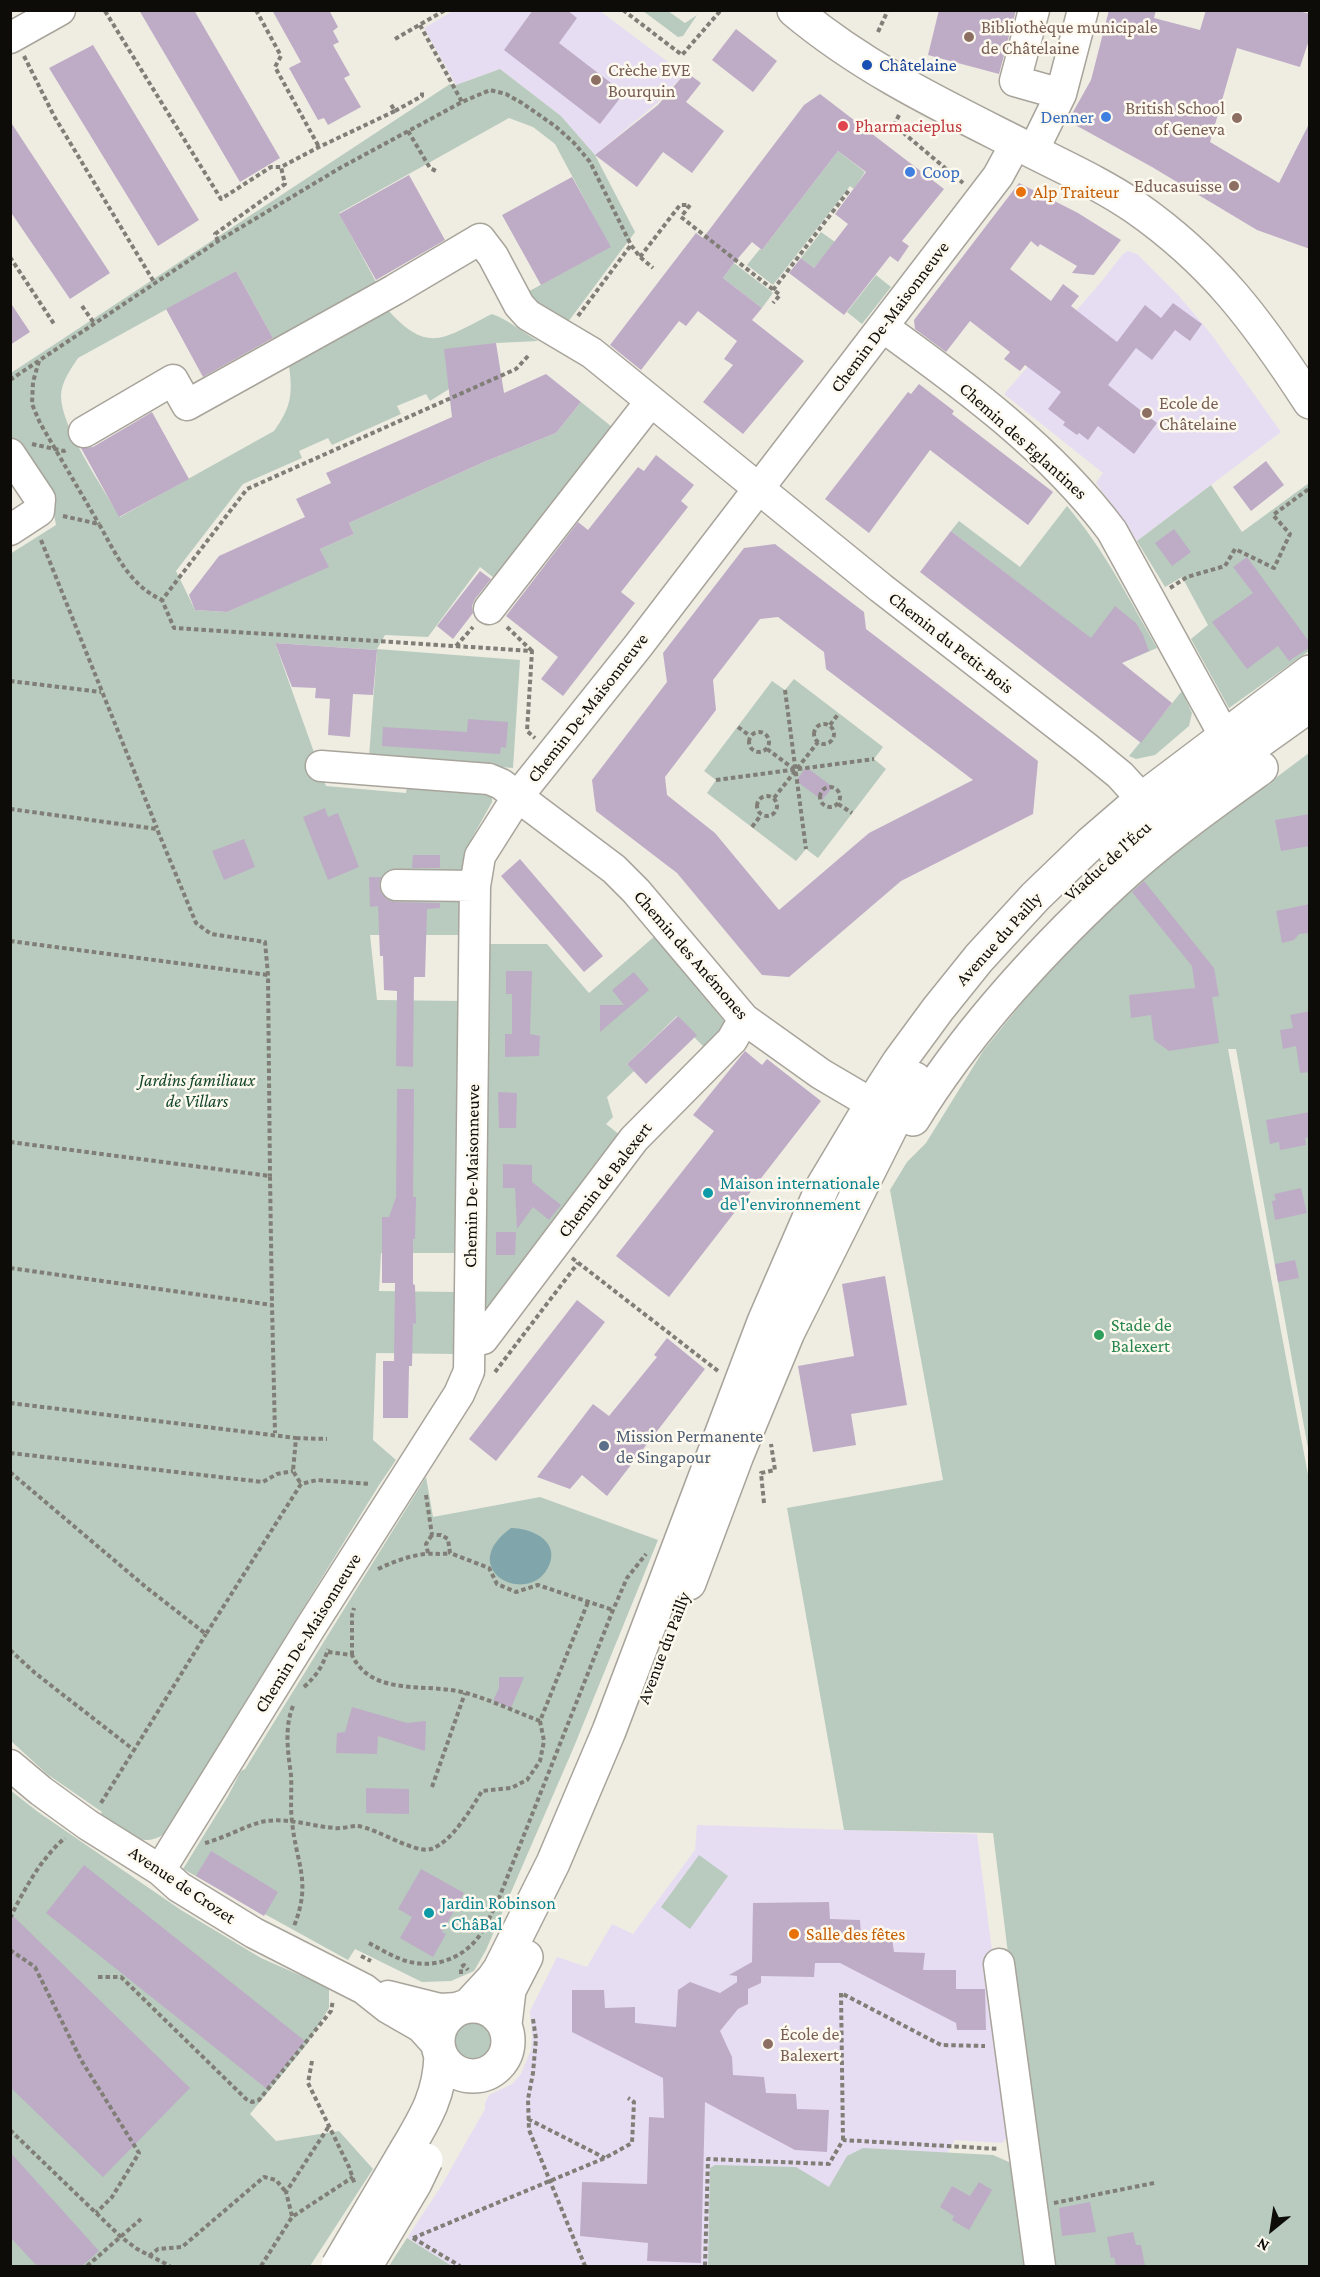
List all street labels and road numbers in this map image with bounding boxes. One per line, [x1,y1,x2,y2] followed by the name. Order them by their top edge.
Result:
[826,237,954,397] street label: Chemin De-Maisonneuve
[955,378,1091,504] street label: Chemin des Eglantines
[884,587,1018,699] street label: Chemin du Petit-Bois
[523,629,653,787] street label: Chemin De-Maisonneuve
[1060,816,1156,906] street label: Viaduc de l'Écu
[629,886,753,1024] street label: Chemin des Anémones
[951,888,1047,990] street label: Avenue du Pailly
[460,1084,484,1268] street label: Chemin De-Maisonneuve
[553,1118,657,1242] street label: Chemin de Balexert
[250,1549,366,1717] street label: Chemin De-Maisonneuve
[633,1589,695,1707] street label: Avenue du Pailly
[124,1841,240,1929] street label: Avenue de Crozet

